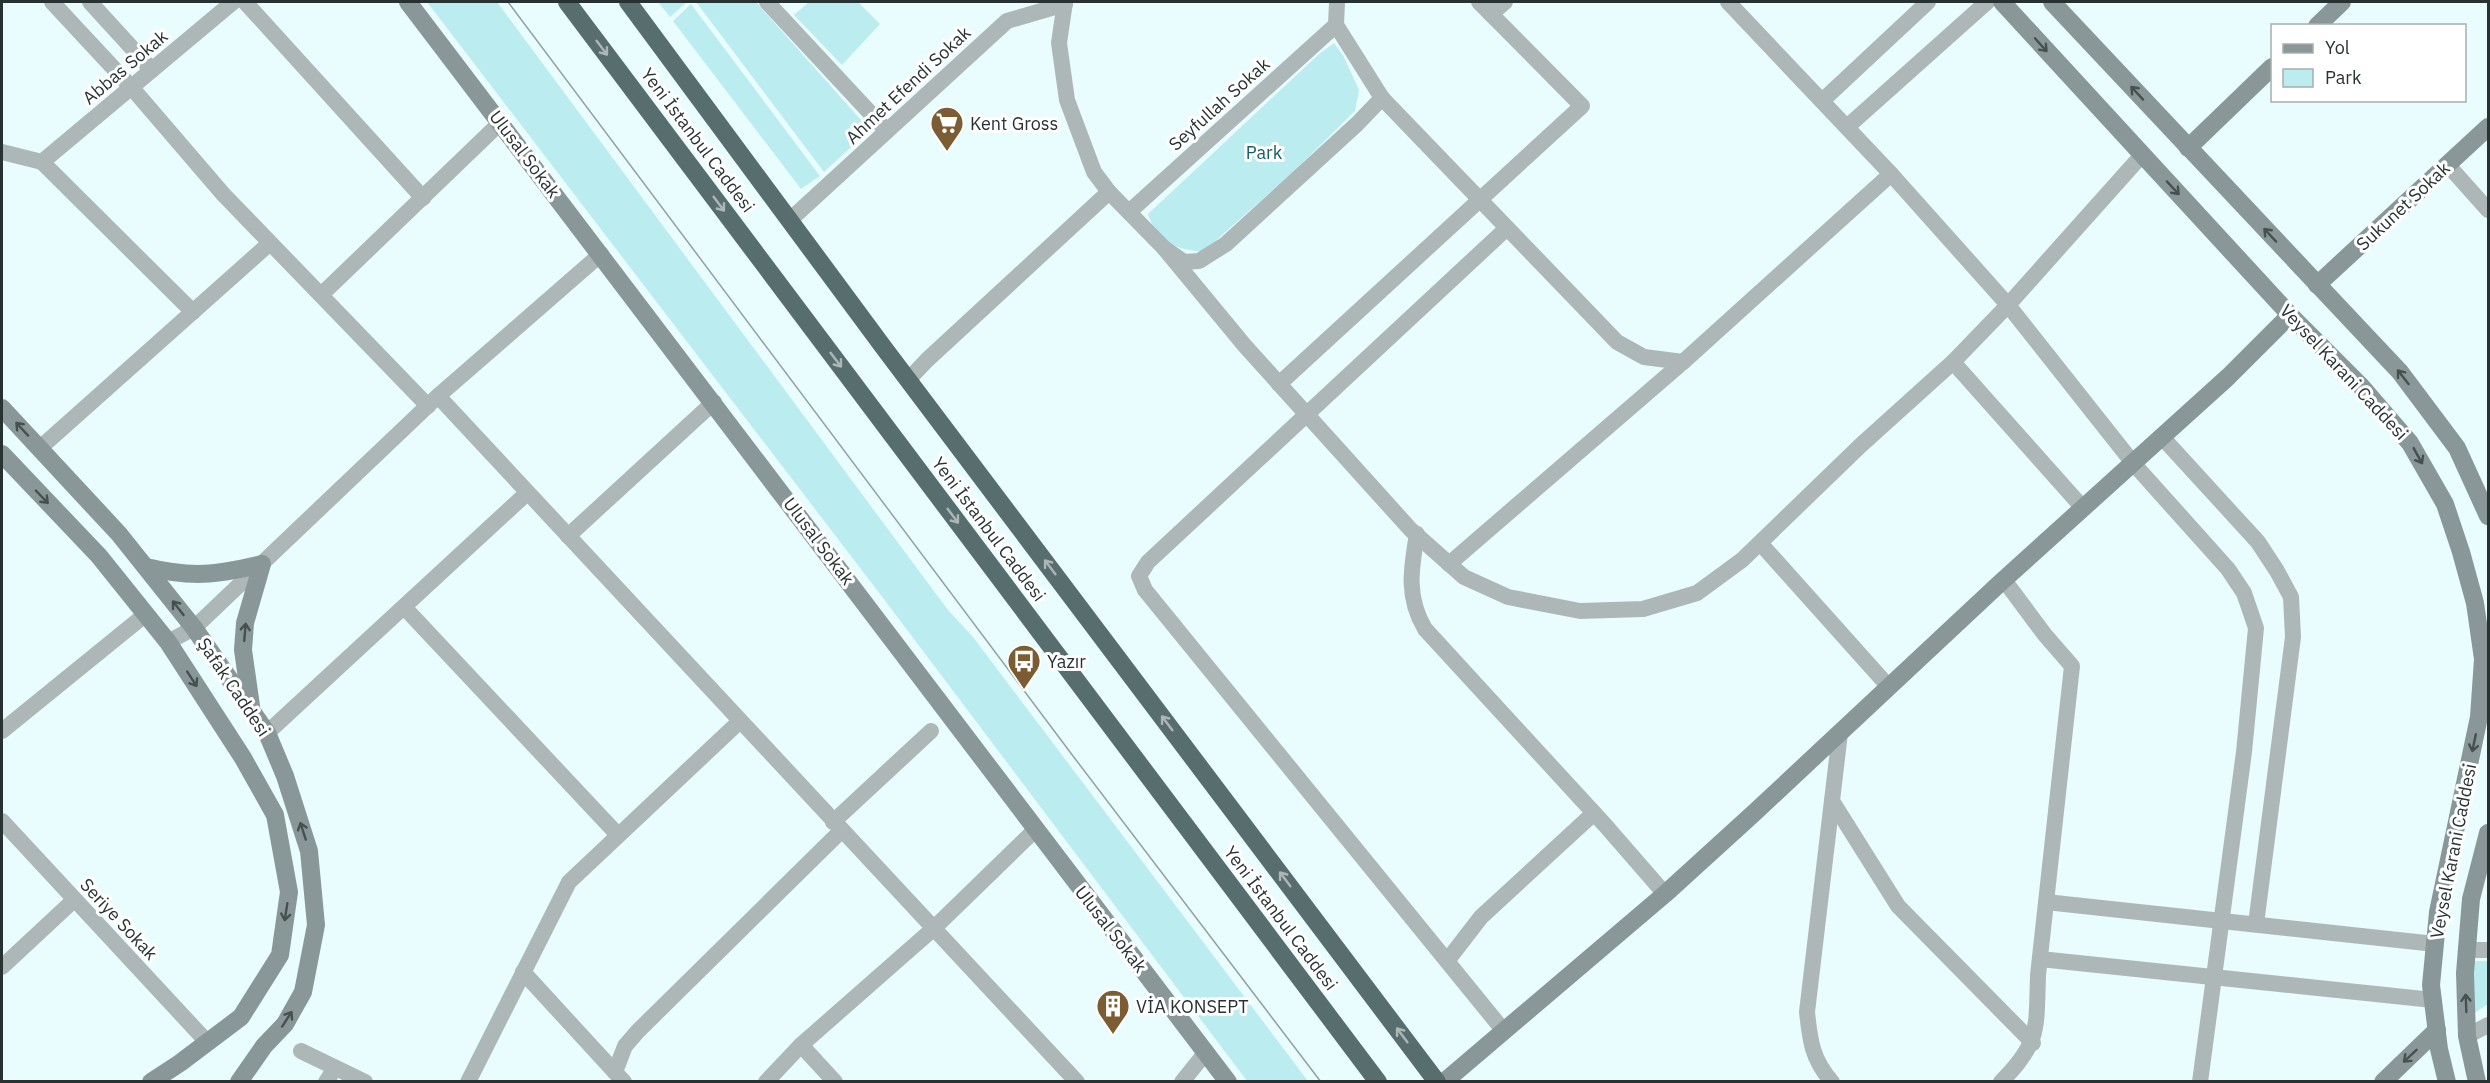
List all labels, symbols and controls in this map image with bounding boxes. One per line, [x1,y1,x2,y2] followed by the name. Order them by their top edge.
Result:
[841,21,976,149] street label: Ahmet Efendi Sokak
[78,24,173,109] street label: Abbas Sokak
[2271,24,2466,102] legend
[2325,36,2350,59] text: Yol
[2034,37,2048,52] one-way arrow
[596,40,608,56] one-way arrow
[1164,52,1275,155] street label: Seyfullah Sokak
[636,63,760,217] street label: Yeni İstanbul Caddesi
[2325,66,2362,89] text: Park
[2130,86,2144,101] one-way arrow
[929,105,965,152] supermarket icon: Kent Gross
[485,106,566,203] street label: Ulusal Sokak
[970,112,1058,135] place label: Kent Gross
[1246,141,1283,164] park label: Park
[2351,156,2455,255] street label: Sukunet Sokak
[2166,180,2180,195] one-way arrow
[713,196,726,212] one-way arrow
[2263,228,2277,243] one-way arrow
[2275,299,2413,445] street label: Veysel Karani Caddesi
[830,352,843,368] one-way arrow
[2397,370,2410,386] one-way arrow
[15,422,29,437] one-way arrow
[2412,447,2424,464] one-way arrow
[927,452,1051,606] street label: Yeni İstanbul Caddesi
[35,489,49,504] one-way arrow
[779,493,860,590] street label: Ulusal Sokak
[947,508,960,524] one-way arrow
[1044,560,1056,576] one-way arrow
[171,600,184,616] one-way arrow
[240,623,251,643] one-way arrow
[193,633,275,741] street label: Şafak Caddesi
[1006,643,1042,690] bus stop icon: Yazır
[1047,650,1086,673] place label: Yazır
[186,670,198,687] one-way arrow
[1161,716,1174,732] one-way arrow
[2468,733,2479,752] one-way arrow
[2425,762,2481,940] street label: Veysel Karani Caddesi
[297,822,308,841] one-way arrow
[1219,841,1343,995] street label: Yeni İstanbul Caddesi
[1278,871,1291,887] one-way arrow
[75,873,163,965] street label: Seriye Sokak
[1070,881,1152,977] street label: Ulusal Sokak
[281,902,292,922] one-way arrow
[1095,988,1131,1035] building icon: VİA KONSEPT
[2461,994,2472,1014] one-way arrow
[1136,995,1249,1018] place label: VİA KONSEPT
[281,1010,294,1027] one-way arrow
[1396,1027,1408,1043] one-way arrow
[2403,1049,2418,1063] one-way arrow

